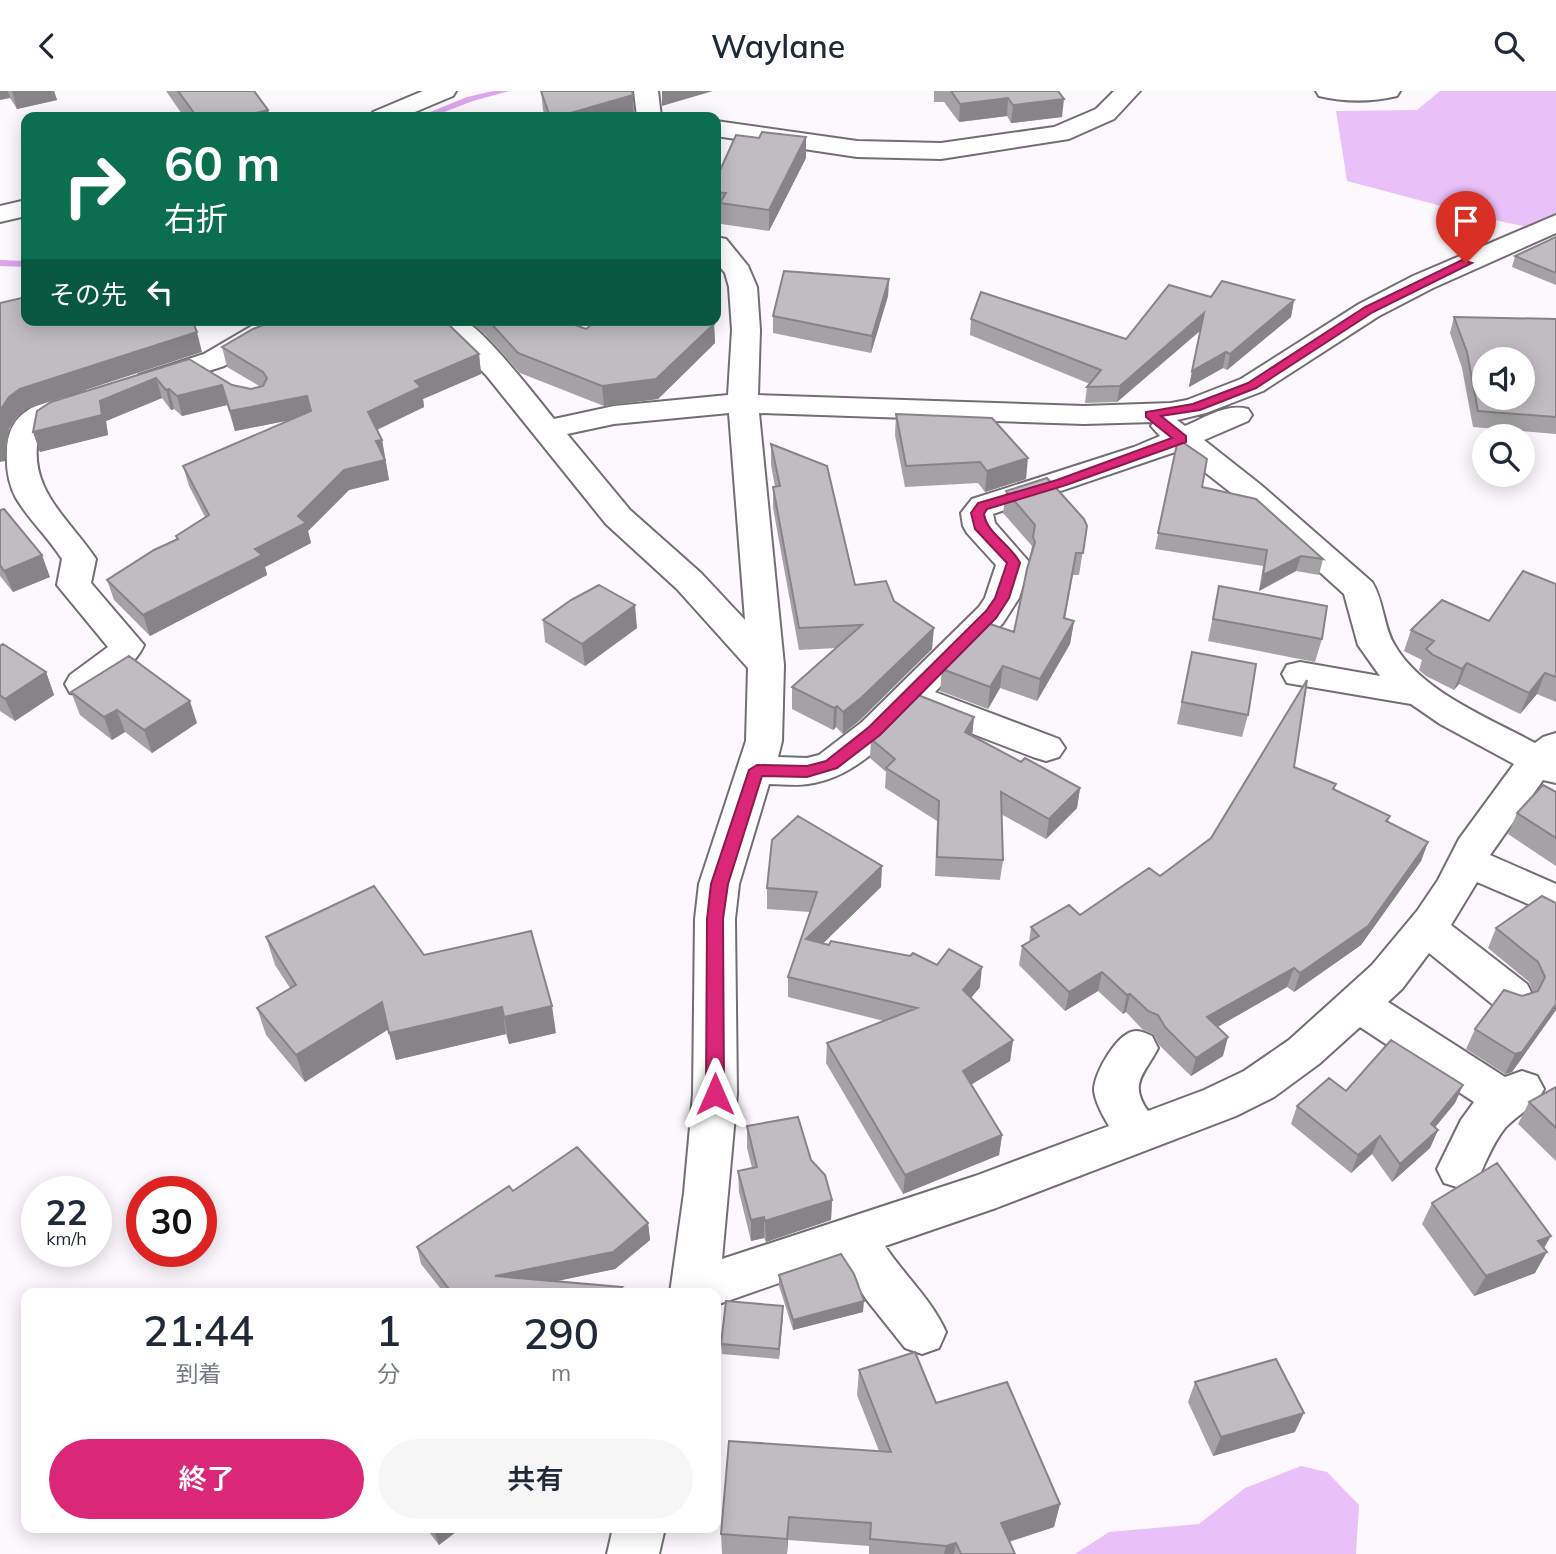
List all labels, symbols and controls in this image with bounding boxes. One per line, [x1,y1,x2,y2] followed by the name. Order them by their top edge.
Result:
[711,26,845,66] text: Waylane
[28,27,66,65] icon: back
[1490,27,1528,65] icon: search
[164,132,280,193] text: 60 m
[49,140,140,231] icon: right
[1436,191,1496,263] pin
[164,198,228,238] text: 右折
[1447,202,1485,240] icon: arrive
[141,273,179,311] icon: left
[49,278,127,311] text: その先
[1472,347,1535,487] map controls
[1472,347,1535,410] button: sound
[1472,424,1535,487] button: search
[678,1057,752,1131] position arrow
[126,1176,217,1267] speed limit sign: 30
[45,1190,88,1234] text: 22
[46,1227,87,1250] text: km/h
[143,1304,254,1357] text: 21:44
[376,1304,401,1357] text: 1
[523,1307,599,1360] text: 290
[551,1358,571,1387] text: m
[175,1359,221,1388] text: 到着
[377,1359,400,1388] text: 分
[49,1439,364,1519] button: 終了
[378,1439,693,1519] button: 共有

